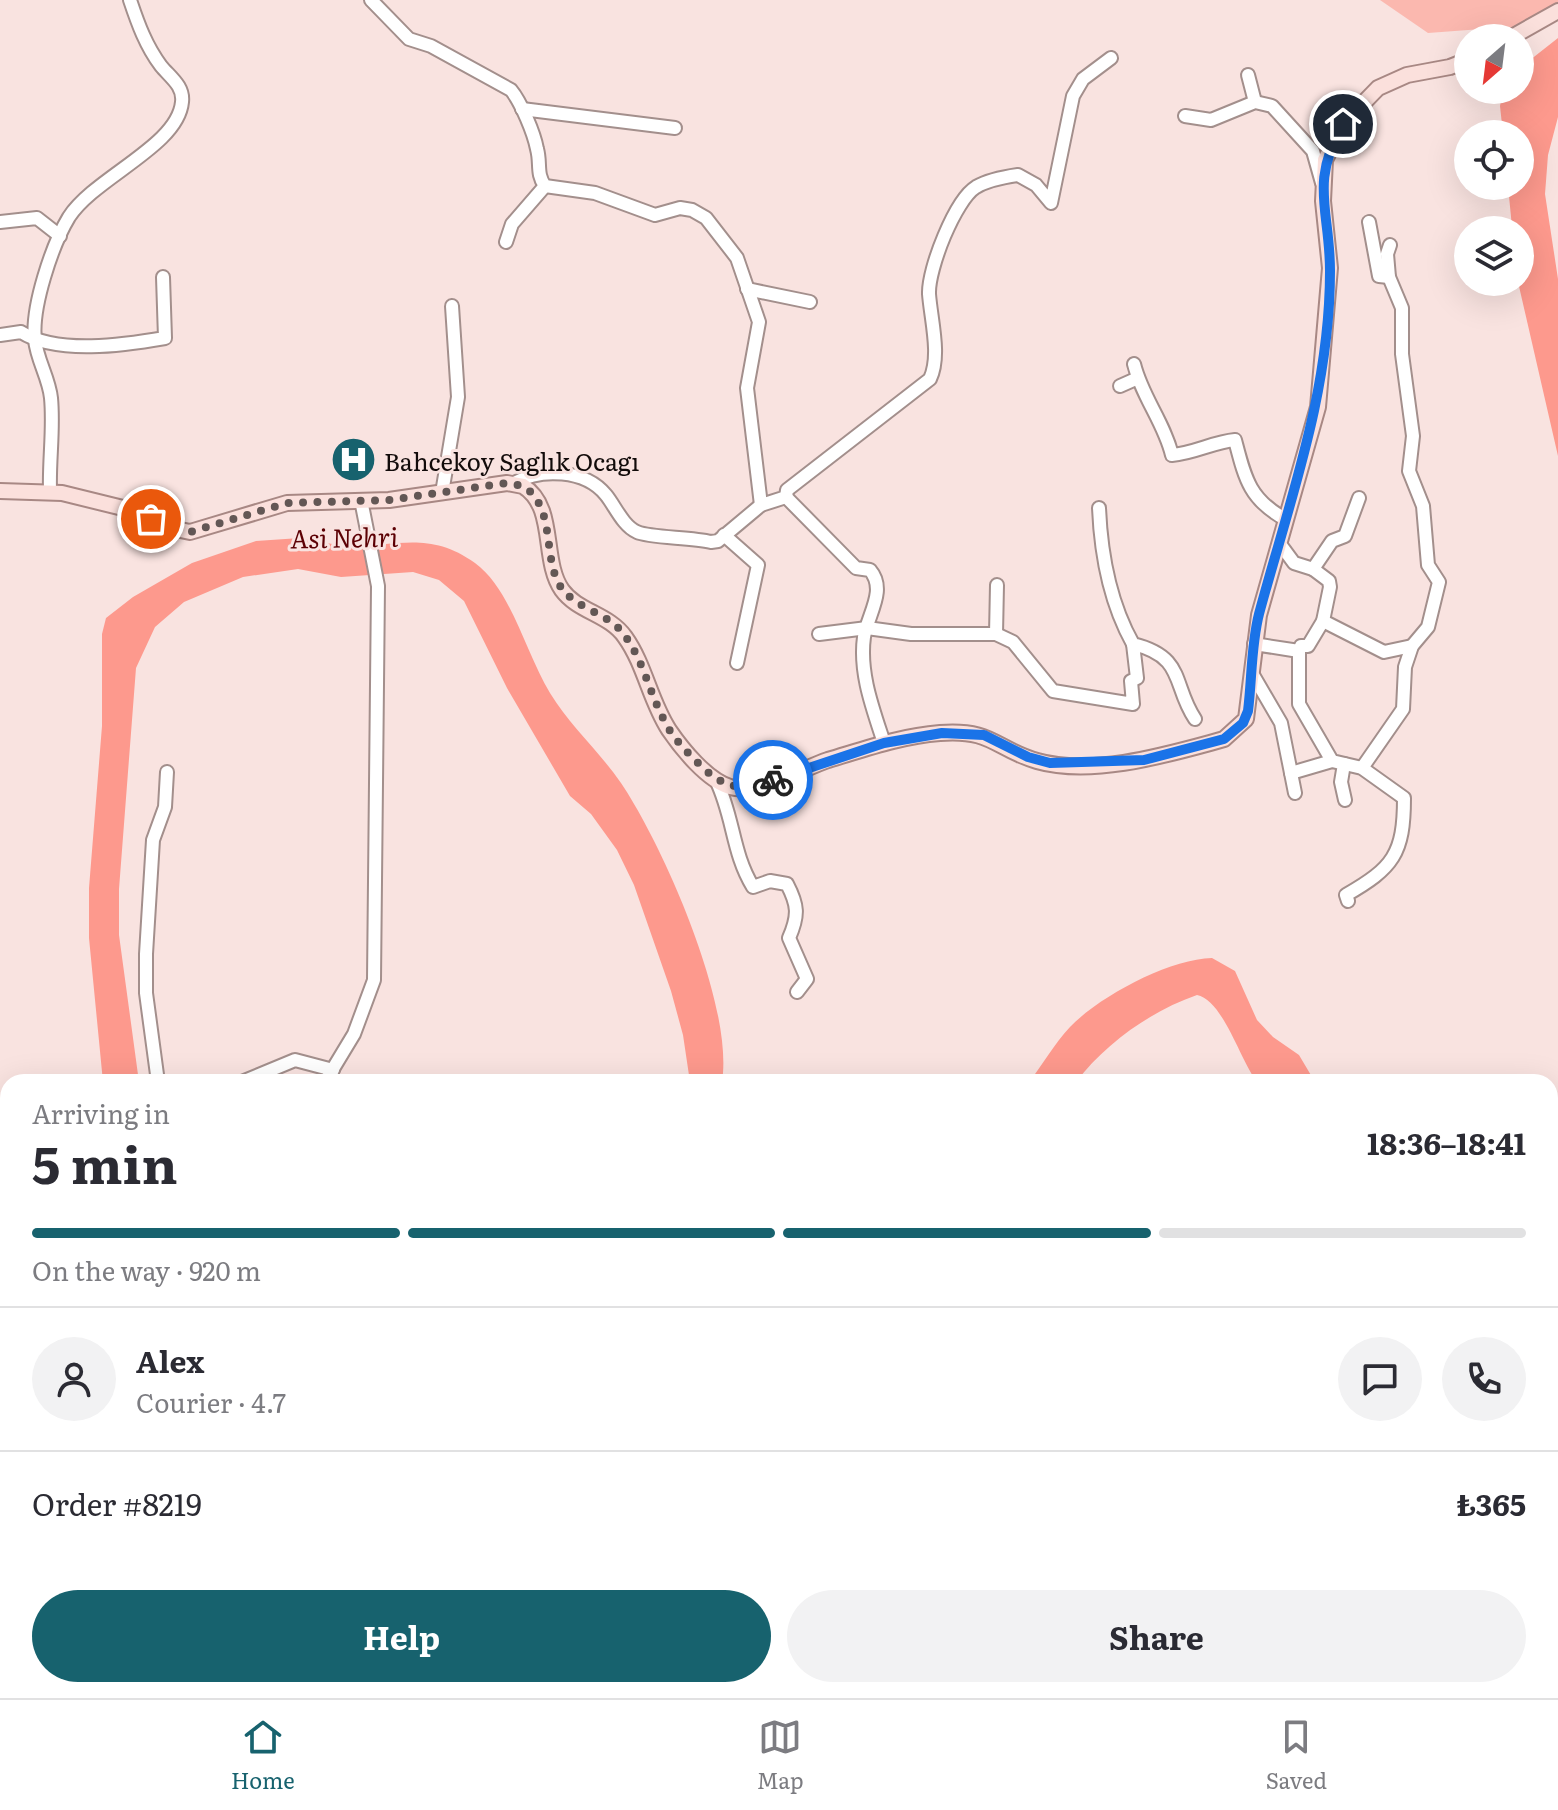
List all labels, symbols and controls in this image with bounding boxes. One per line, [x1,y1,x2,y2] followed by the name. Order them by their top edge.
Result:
[1454,24,1534,104] north arrow
[1454,24,1534,296] map controls
[1309,90,1377,158] pin
[1321,102,1365,146] icon: home
[1454,120,1534,200] button: locate
[1454,216,1534,296] button: layers
[329,436,377,484] hospital icon: Bahcekoy Saglık Ocagı
[384,443,639,478] place label: Bahcekoy Saglık Ocagı
[117,485,185,553] pin
[129,497,173,541] icon: bag
[290,516,399,556] water label: Asi Nehri
[733,740,813,820] courier
[751,758,795,802] icon: bike
[32,1093,170,1132] text: Arriving in
[1367,1120,1526,1164] text: 18:36–18:41
[32,1123,178,1200] text: 5 min
[32,1250,261,1289] text: On the way · 920 m
[32,1337,116,1421] button: person
[1338,1337,1422,1421] button: chat
[1442,1337,1526,1421] button: phone
[136,1338,204,1382] text: Alex
[136,1382,286,1421] text: Courier · 4.7
[32,1481,202,1525] text: Order #8219
[1456,1481,1526,1525] text: ₺365
[32,1590,771,1682] button: Help
[787,1590,1526,1682] button: Share
[231,1715,295,1796] tab: Home
[757,1715,804,1796] tab: Map
[1266,1715,1327,1796] tab: Saved

